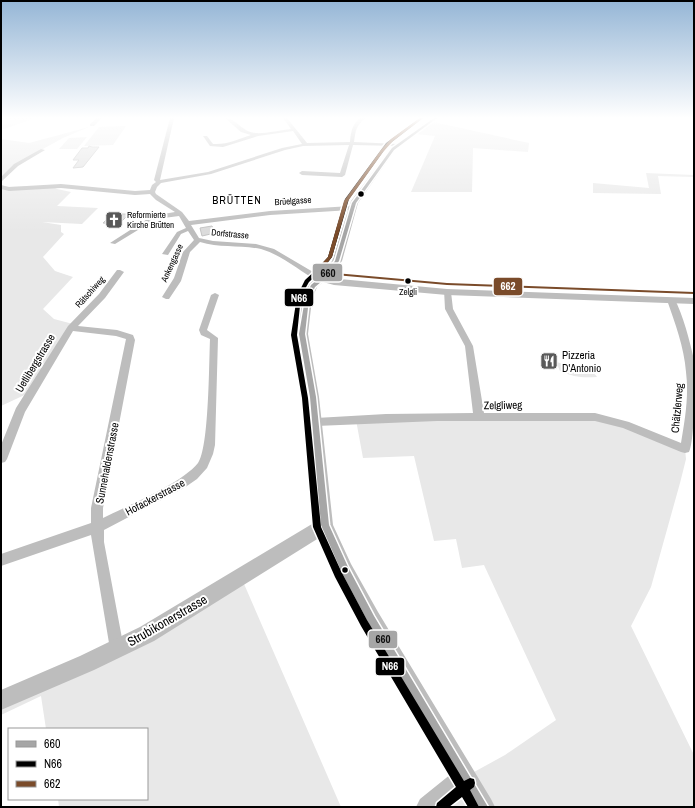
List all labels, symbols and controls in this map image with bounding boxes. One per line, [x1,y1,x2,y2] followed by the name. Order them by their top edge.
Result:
[356,189,366,199] unlabelled marker
[212,193,262,207] district label: BRÜTTEN
[274,194,312,208] street label: Brüelgasse
[127,209,174,231] place label: Reformierte Kirche Brütten
[104,210,124,230] church icon: Reformierte Kirche Brütten
[211,226,249,242] street label: Dorfstrasse
[158,242,186,285] street label: Ankengasse
[312,263,343,282] line badge: 660
[320,266,336,280] text: 660
[73,273,108,310] street label: Rätschiweg
[403,276,413,286] marker: Zelgli
[493,277,523,296] line badge: 662
[500,279,516,293] text: 662
[399,286,417,298] place label: Zelgli
[284,288,314,307] line badge: N66
[291,291,307,305] text: N66
[12,331,58,395] street label: Uetlibergstrasse
[562,348,601,375] place label: Pizzeria D'Antonio
[539,351,559,371] restaurant icon: Pizzeria D'Antonio
[668,382,686,434] street label: Chätzlerweg
[484,398,522,412] street label: Zelgliweg
[92,421,122,505] street label: Sunnehaldenstrasse
[123,476,187,518] street label: Hofackerstrasse
[340,565,350,575] unlabelled marker
[124,591,210,650] street label: Strubikonerstrasse
[368,630,398,649] line badge: 660
[375,632,391,646] text: 660
[375,657,405,676] line badge: N66
[382,659,398,673] text: N66
[8,728,148,800] legend
[44,736,60,752] text: 660
[44,756,62,772] text: N66
[44,776,60,792] text: 662

